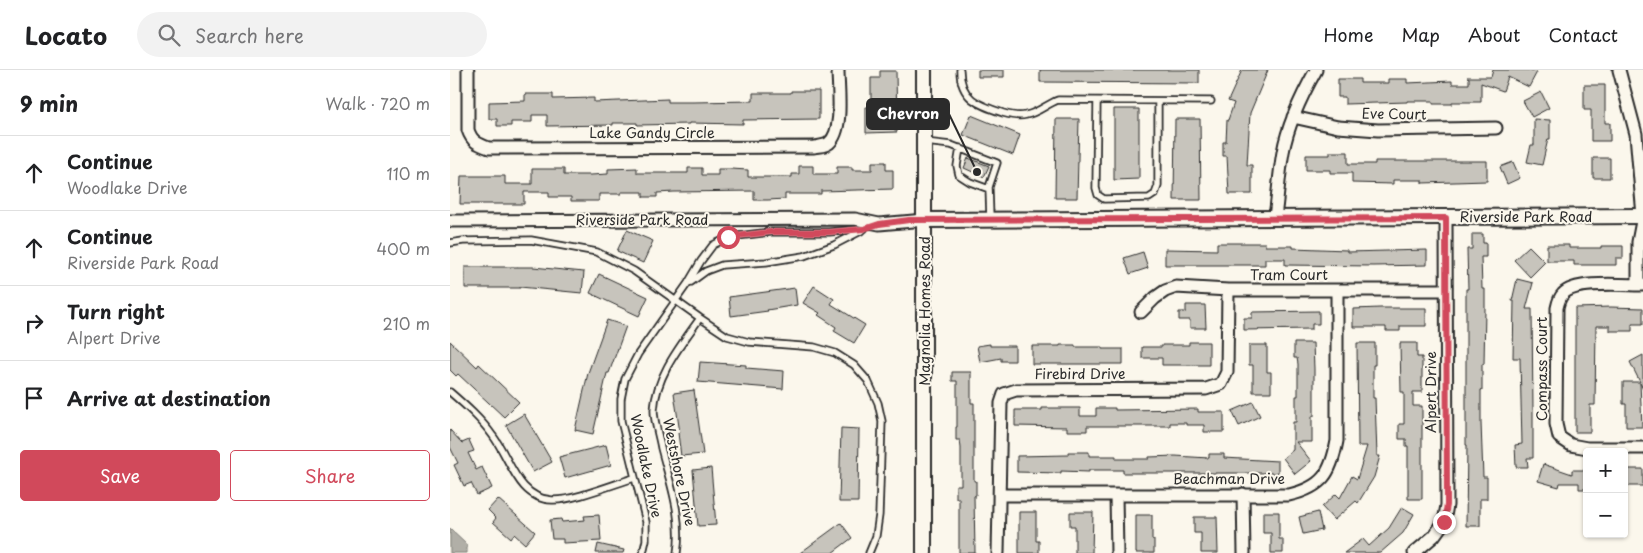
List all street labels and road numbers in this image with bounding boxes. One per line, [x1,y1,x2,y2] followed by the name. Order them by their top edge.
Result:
[1361,102,1427,125] street label: Eve Court
[589,122,715,143] street label: Lake Gandy Circle
[1459,206,1593,227] street label: Riverside Park Road
[575,209,709,230] street label: Riverside Park Road
[914,236,935,386] street label: Magnolia Homes Road
[1250,264,1328,285] street label: Tram Court
[1531,316,1552,421] street label: Compass Court
[1420,351,1441,433] street label: Alpert Drive
[1035,363,1125,384] street label: Firebird Drive
[625,412,668,520] street label: Woodlake Drive
[658,416,701,528] street label: Westshore Drive
[1173,468,1285,489] street label: Beachman Drive

